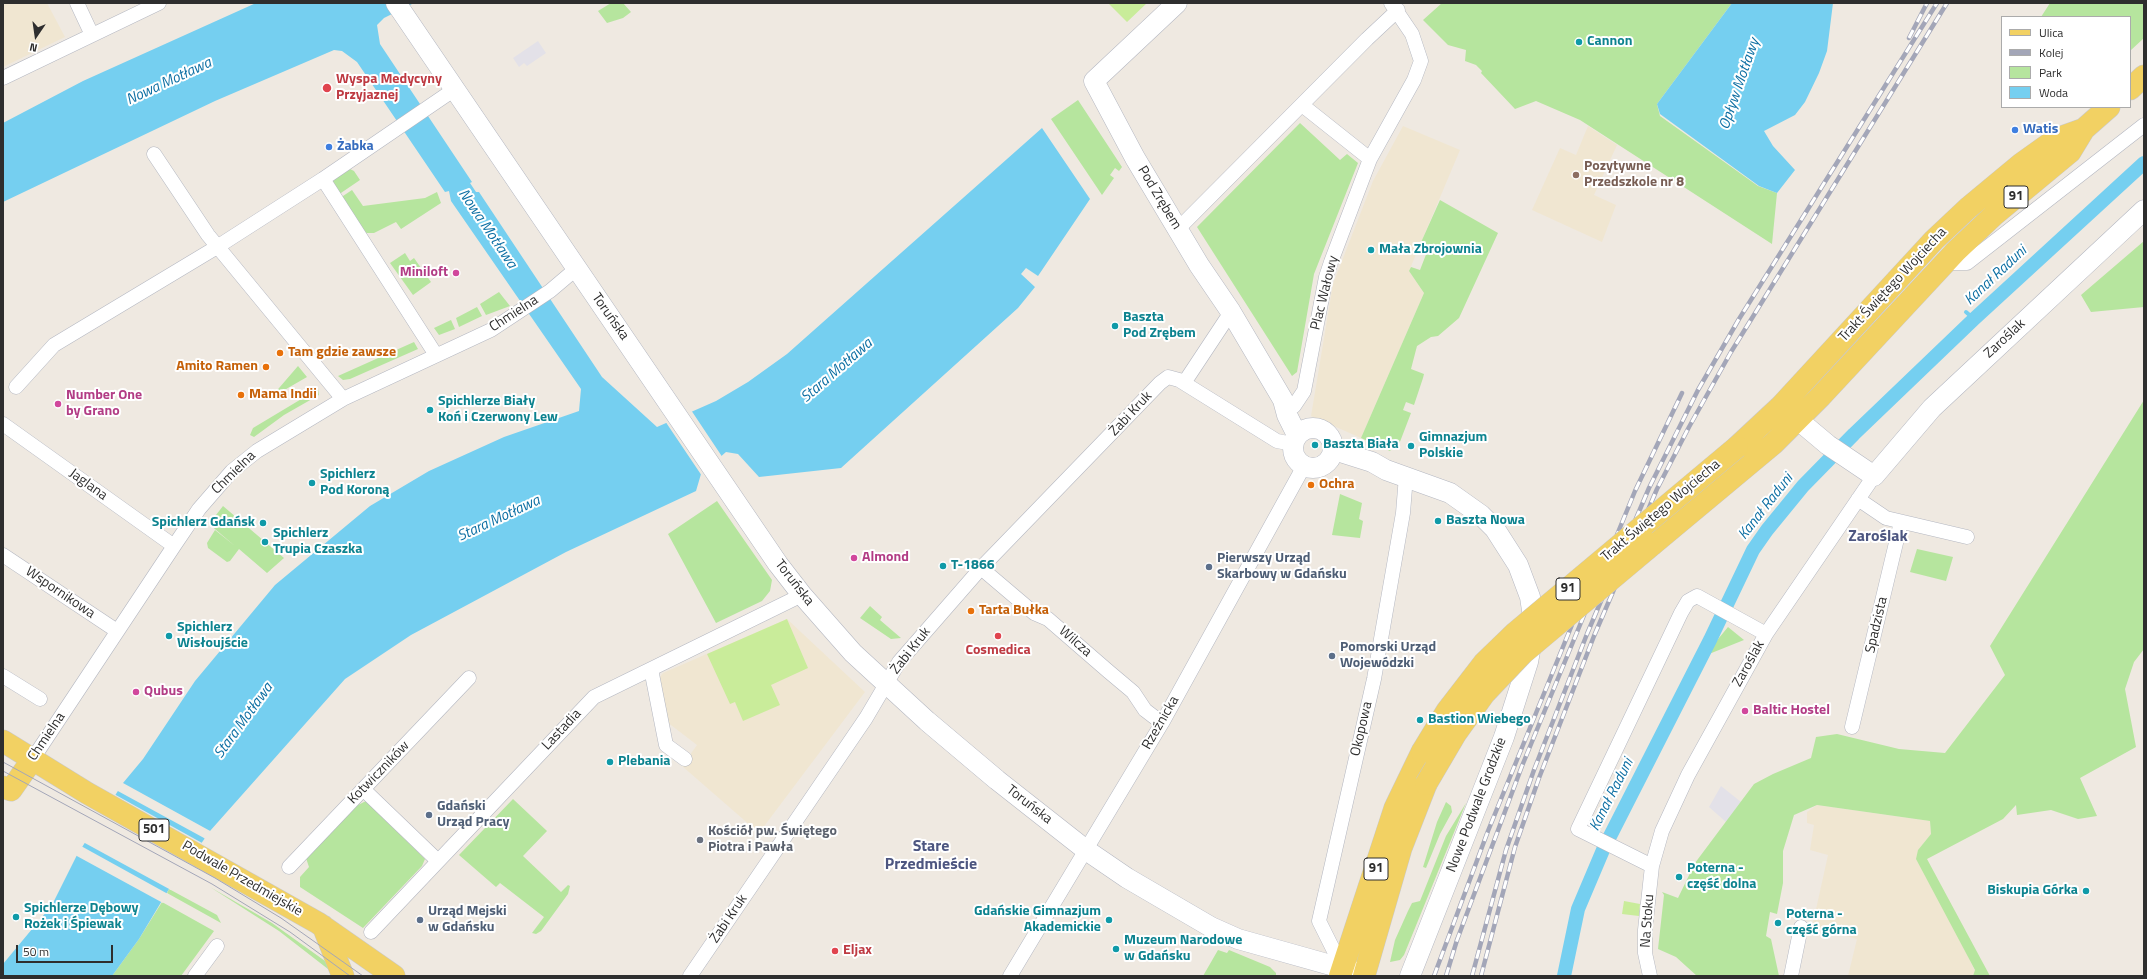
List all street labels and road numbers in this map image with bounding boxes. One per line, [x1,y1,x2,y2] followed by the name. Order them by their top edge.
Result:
[1133,163,1185,233] street label: Pod Zrębem
[2004,186,2028,208] road number: 91
[1836,224,1950,346] street label: Trakt Świętego Wojciecha
[1308,254,1342,332] street label: Plac Wałowy
[588,290,632,344] street label: Toruńska
[486,292,542,336] street label: Chmielna
[1981,316,2029,362] street label: Zaroślak
[1106,388,1156,440] street label: Żabi Kruk
[208,448,260,498] street label: Chmielna
[1598,456,1724,566] street label: Trakt Świętego Wojciecha
[66,466,110,504] street label: Jaglana
[771,557,817,609] street label: Toruńska
[22,564,98,622] street label: Wspornikowa
[1556,578,1580,600] road number: 91
[1862,595,1892,655] street label: Spadzista
[1055,623,1095,661] street label: Wilcza
[887,624,935,678] street label: Żabi Kruk
[1730,638,1768,690] street label: Zaroślak
[1139,693,1183,753] street label: Rzeźnicka
[1348,700,1376,758] street label: Okopowa
[539,706,585,754] street label: Lastadia
[25,710,69,764] street label: Chmielna
[1444,735,1510,875] street label: Nowe Podwale Grodzkie
[345,738,413,808] street label: Kotwiczników
[1003,782,1055,828] street label: Toruńska
[139,819,169,841] road number: 501
[179,838,305,920] street label: Podwale Przedmiejskie
[1364,858,1388,880] road number: 91
[707,892,751,946] street label: Żabi Kruk
[1638,894,1658,948] street label: Na Stoku

